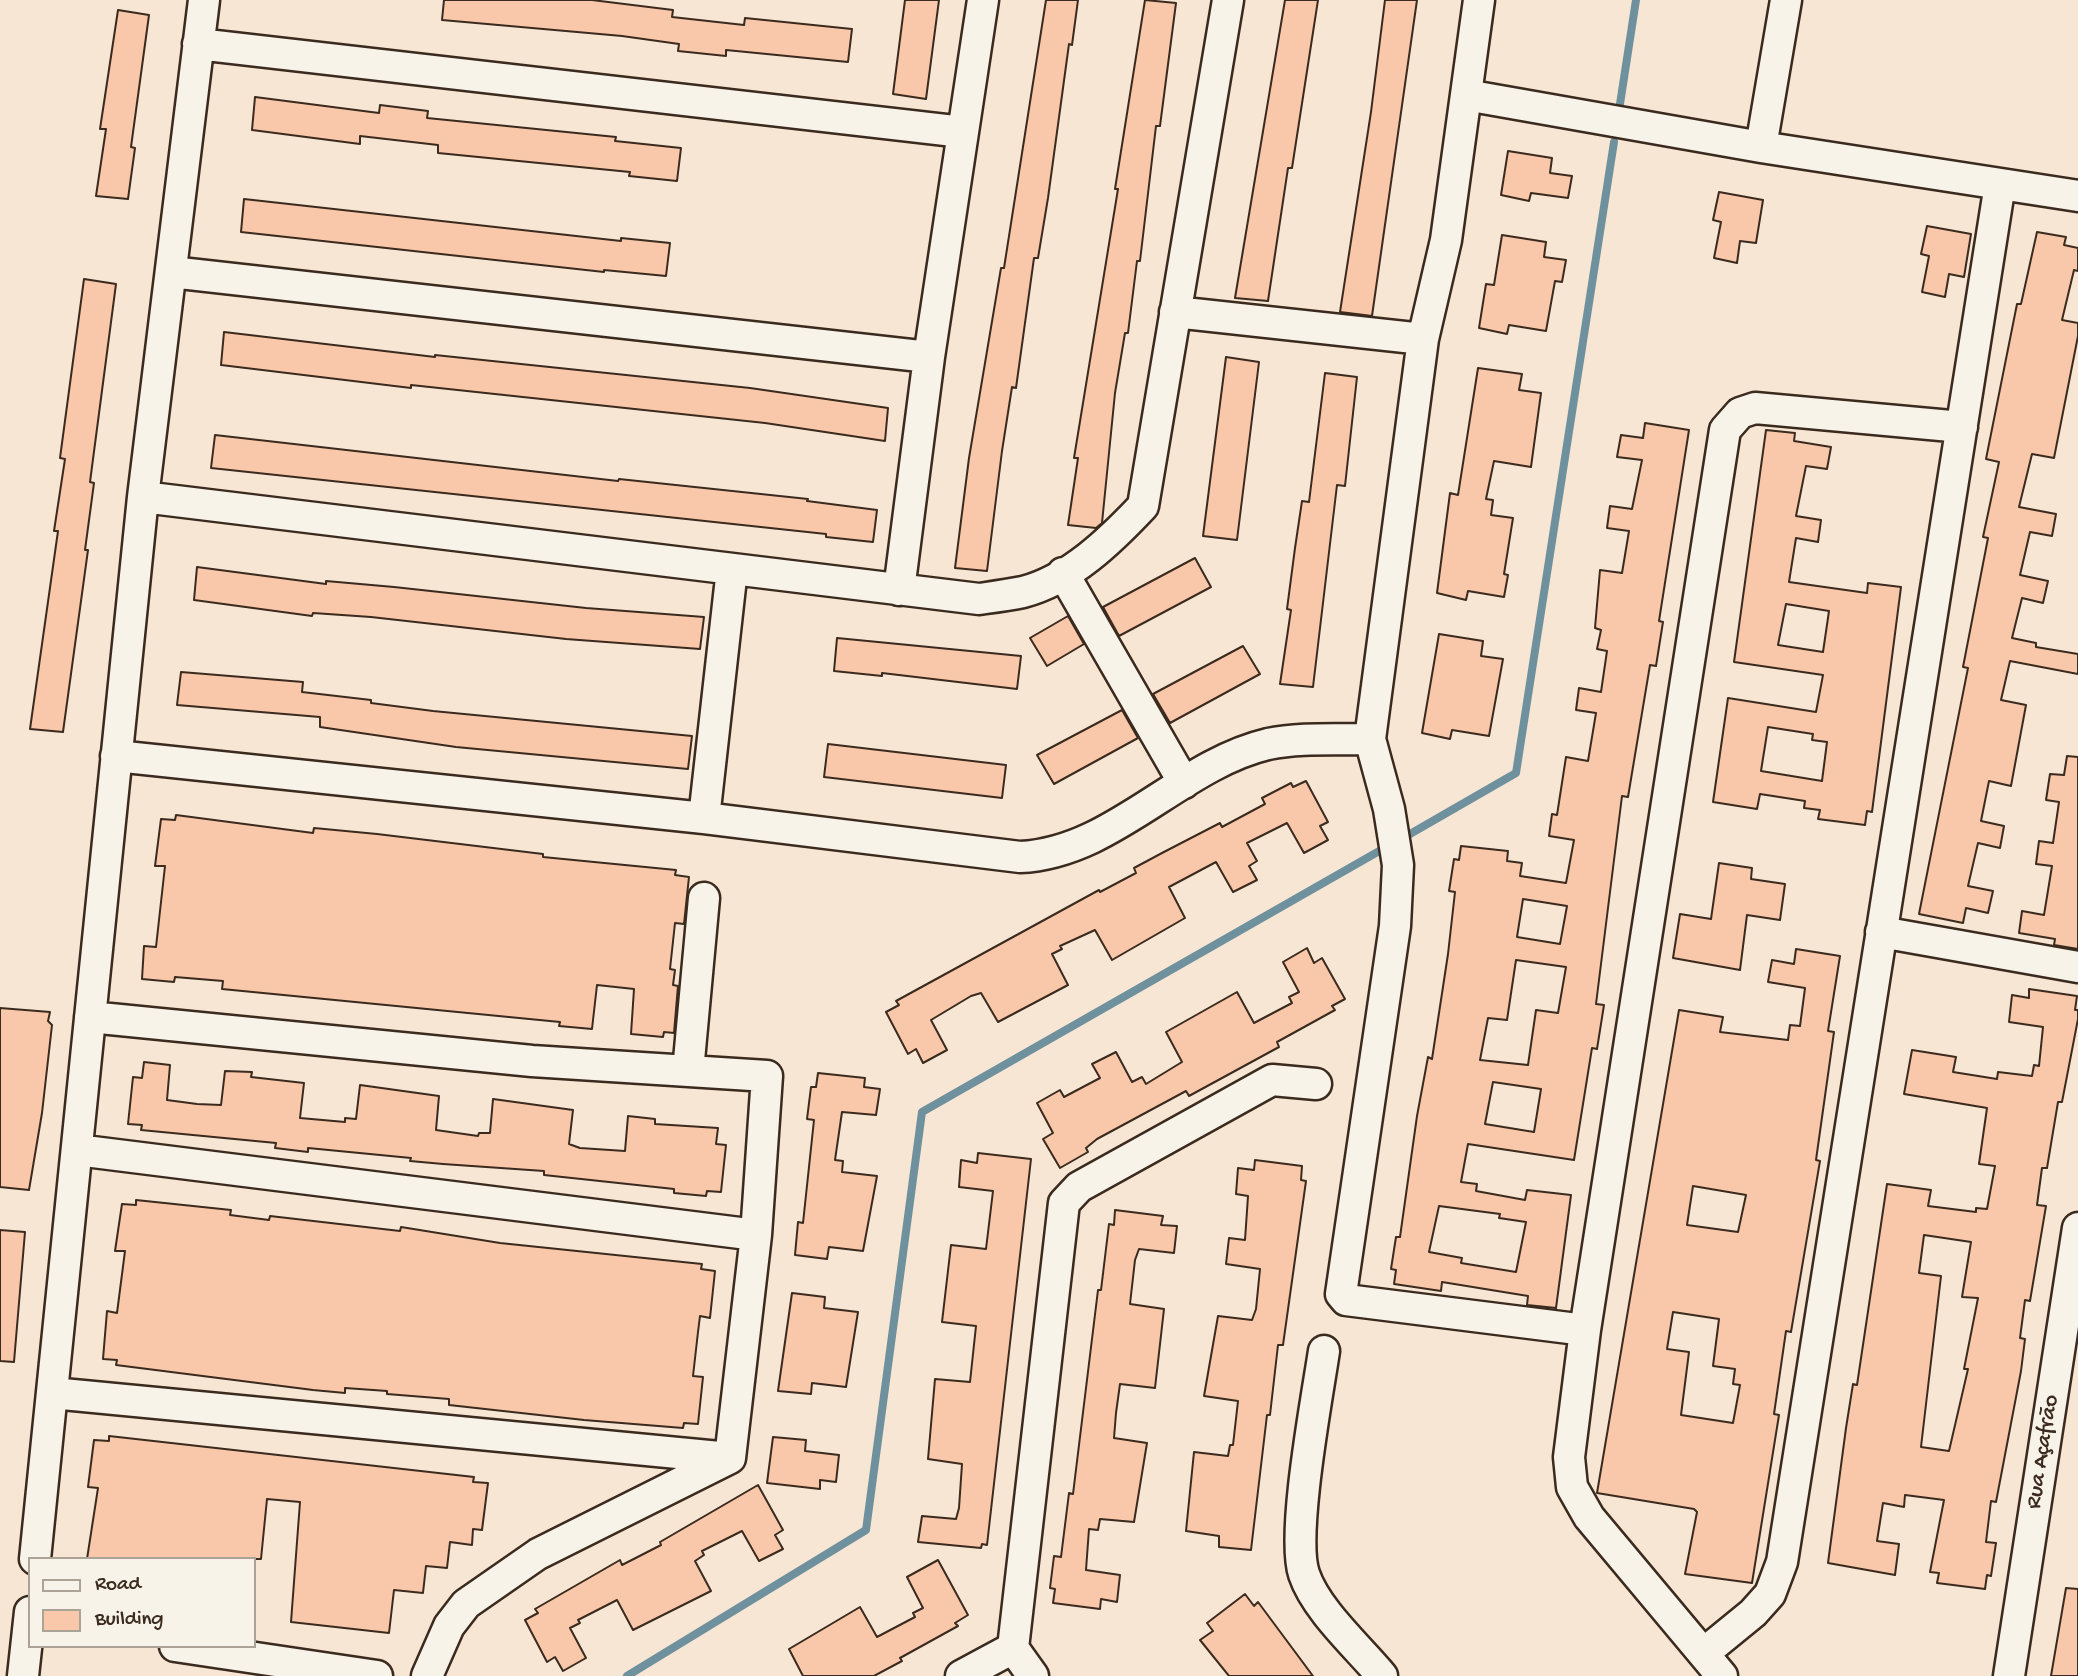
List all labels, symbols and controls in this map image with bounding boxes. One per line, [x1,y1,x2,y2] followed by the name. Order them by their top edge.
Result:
[2021,1393,2067,1511] street label: Rua Açafrão
[28,1557,256,1648] legend
[95,1573,141,1598] text: Road
[95,1608,164,1633] text: Building

